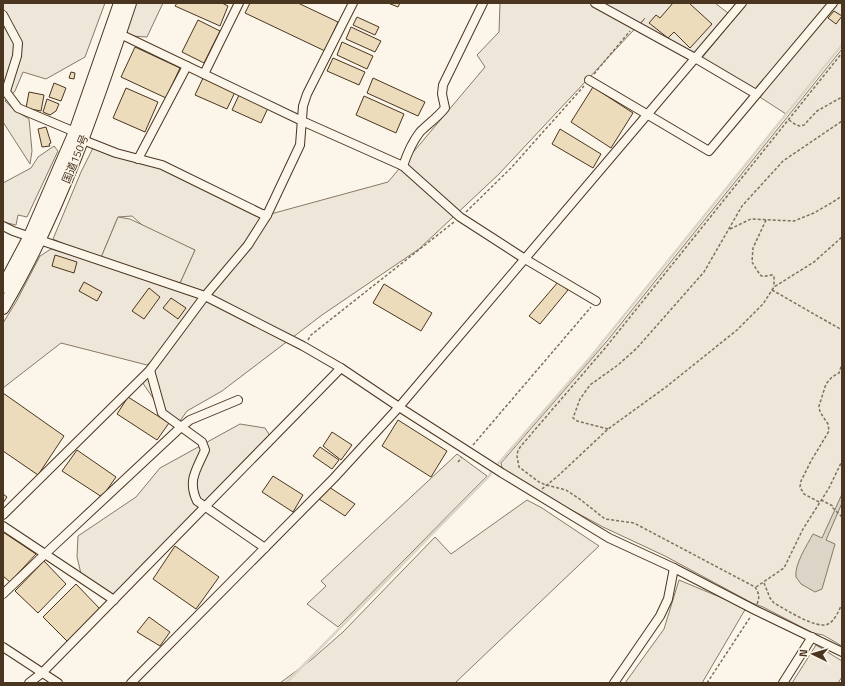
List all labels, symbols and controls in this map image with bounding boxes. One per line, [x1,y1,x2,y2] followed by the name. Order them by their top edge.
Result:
[58,132,92,186] street label: 国道150号
[793,634,833,674] north arrow
[795,649,811,658] text: N

